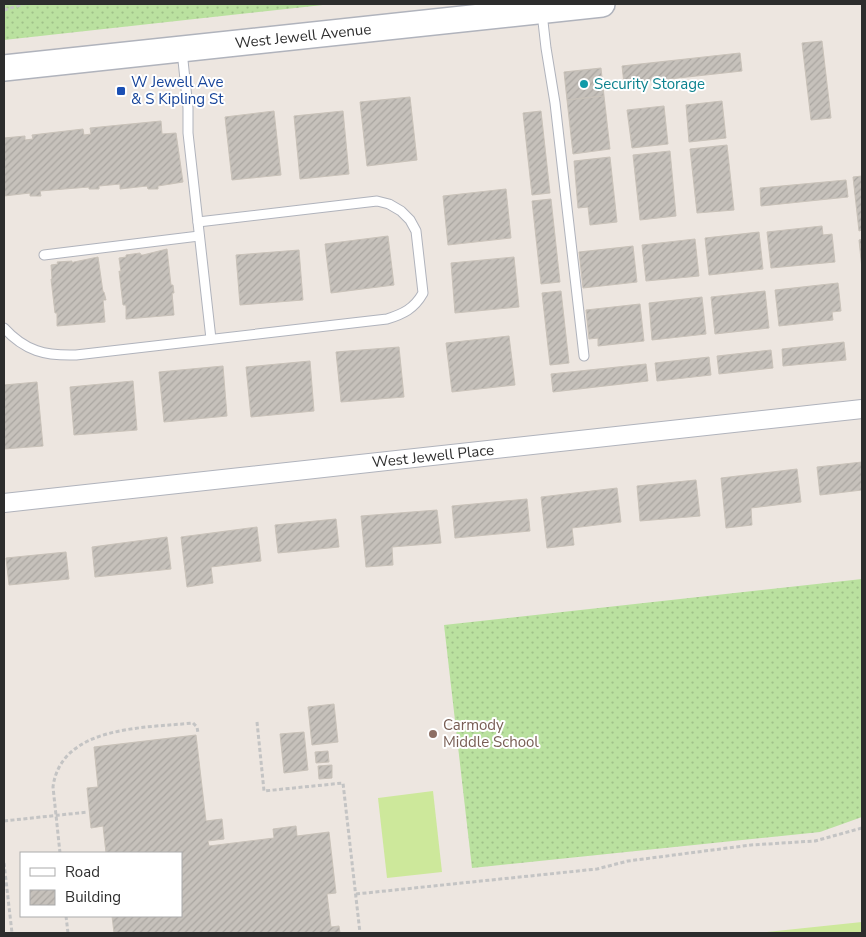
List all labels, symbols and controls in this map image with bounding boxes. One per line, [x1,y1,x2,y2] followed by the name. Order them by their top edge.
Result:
[234,19,372,53] street label: West Jewell Avenue
[131,72,224,109] place label: W Jewell Ave & S Kipling St
[594,74,705,94] place label: Security Storage
[578,78,590,90] marker: Security Storage
[115,85,127,97] marker: W Jewell Ave & S Kipling St
[371,440,495,472] street label: West Jewell Place
[443,715,539,752] place label: Carmody Middle School
[427,728,439,740] marker: Carmody Middle School
[20,852,182,917] legend
[65,862,100,882] text: Road
[65,887,121,907] text: Building

